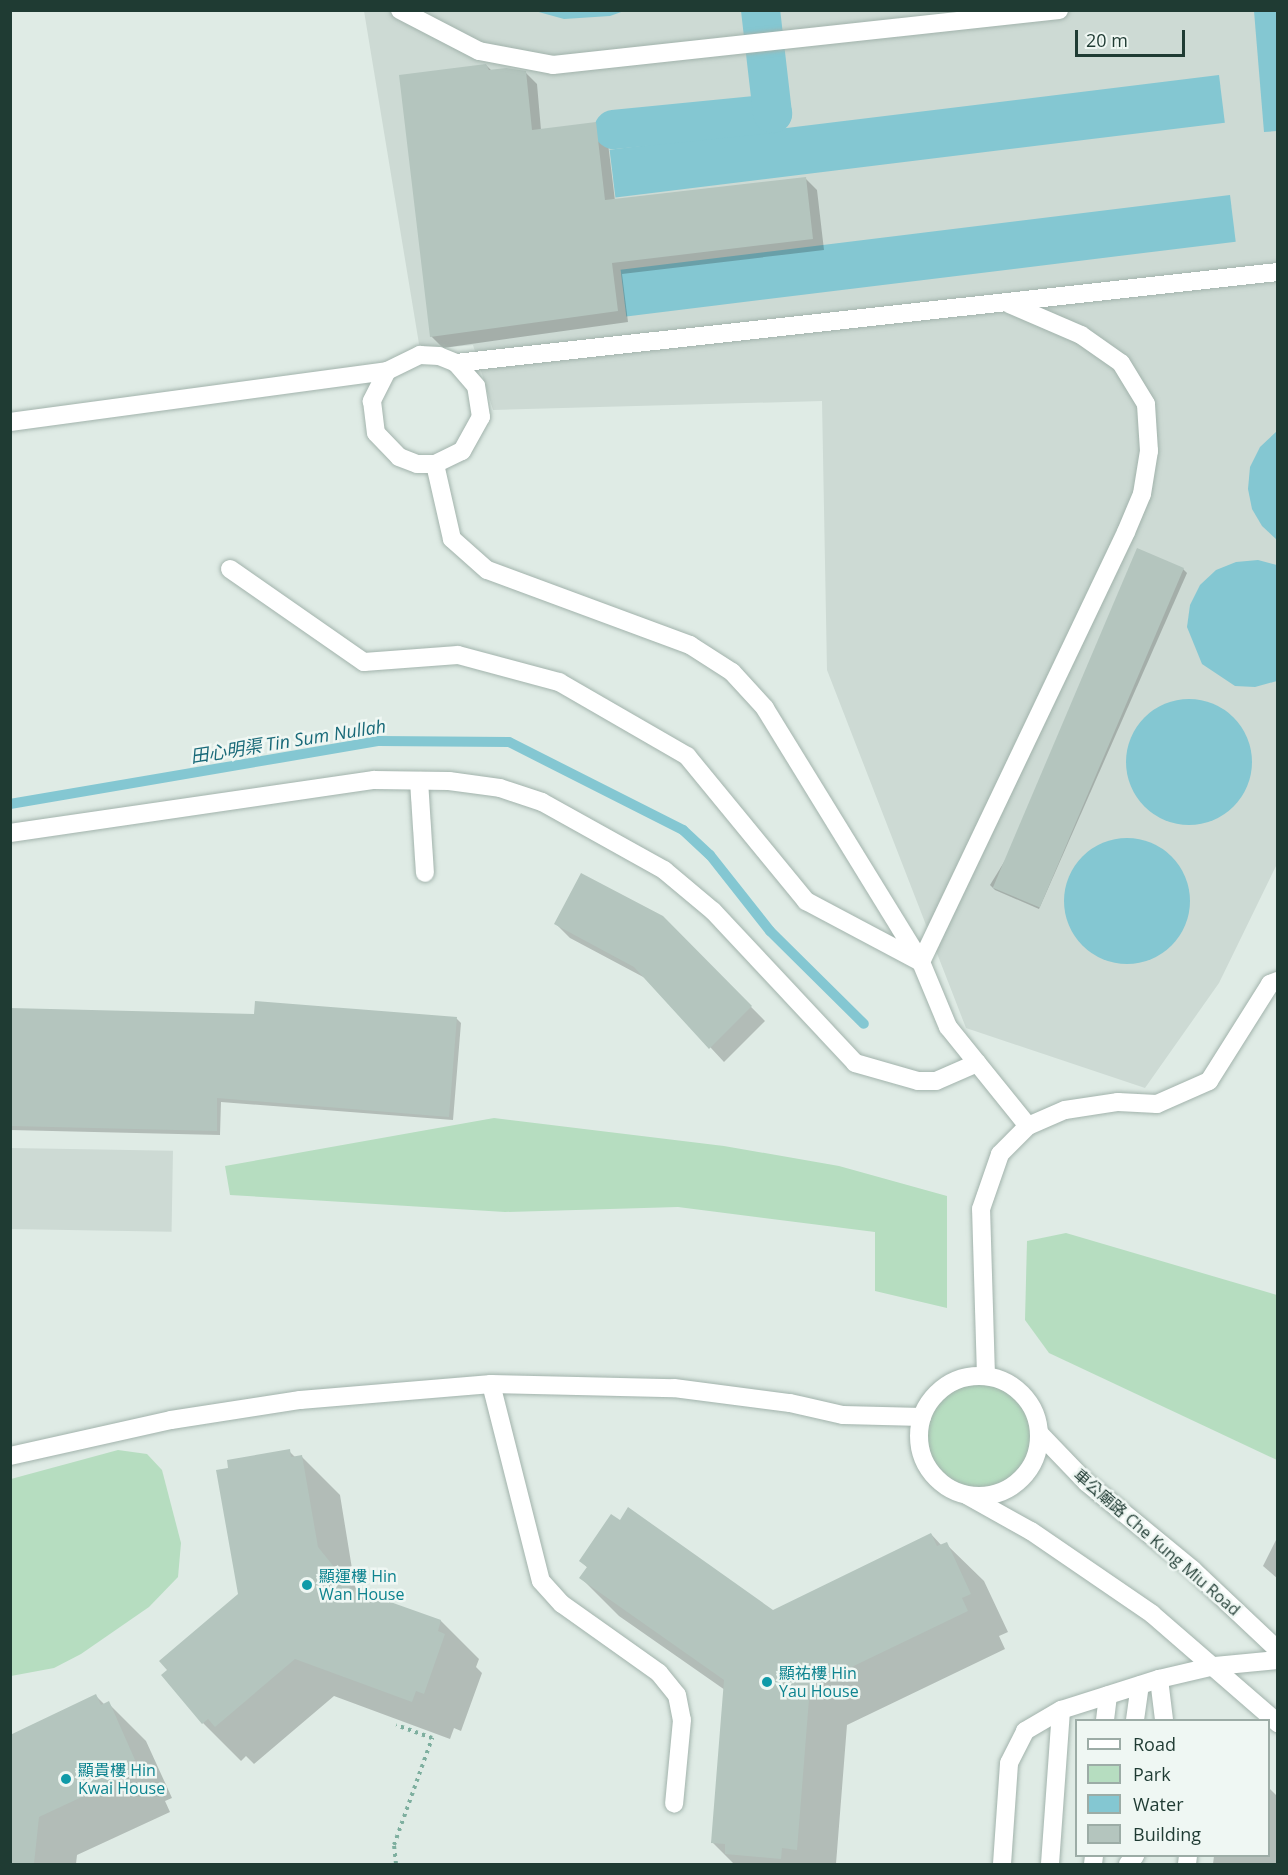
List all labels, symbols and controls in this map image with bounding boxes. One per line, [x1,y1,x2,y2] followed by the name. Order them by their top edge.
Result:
[1078,18,1188,56] scale bar
[1086,28,1128,52] text: 20 m
[189,715,387,767] water label: 田心明渠 Tin Sum Nullah
[1070,1465,1244,1619] street label: 車公廟路 Che Kung Miu Road
[319,1566,404,1604] place label: 顯運樓 Hin Wan House
[300,1578,314,1592] marker: 顯運樓 Hin Wan House
[779,1663,859,1701] place label: 顯祐樓 Hin Yau House
[760,1675,774,1689] marker: 顯祐樓 Hin Yau House
[1075,1719,1270,1857] legend
[1133,1732,1176,1756] text: Road
[78,1760,165,1798] place label: 顯貴樓 Hin Kwai House
[1133,1762,1171,1786] text: Park
[59,1772,73,1786] marker: 顯貴樓 Hin Kwai House
[1133,1792,1184,1816] text: Water
[1133,1822,1201,1846] text: Building

